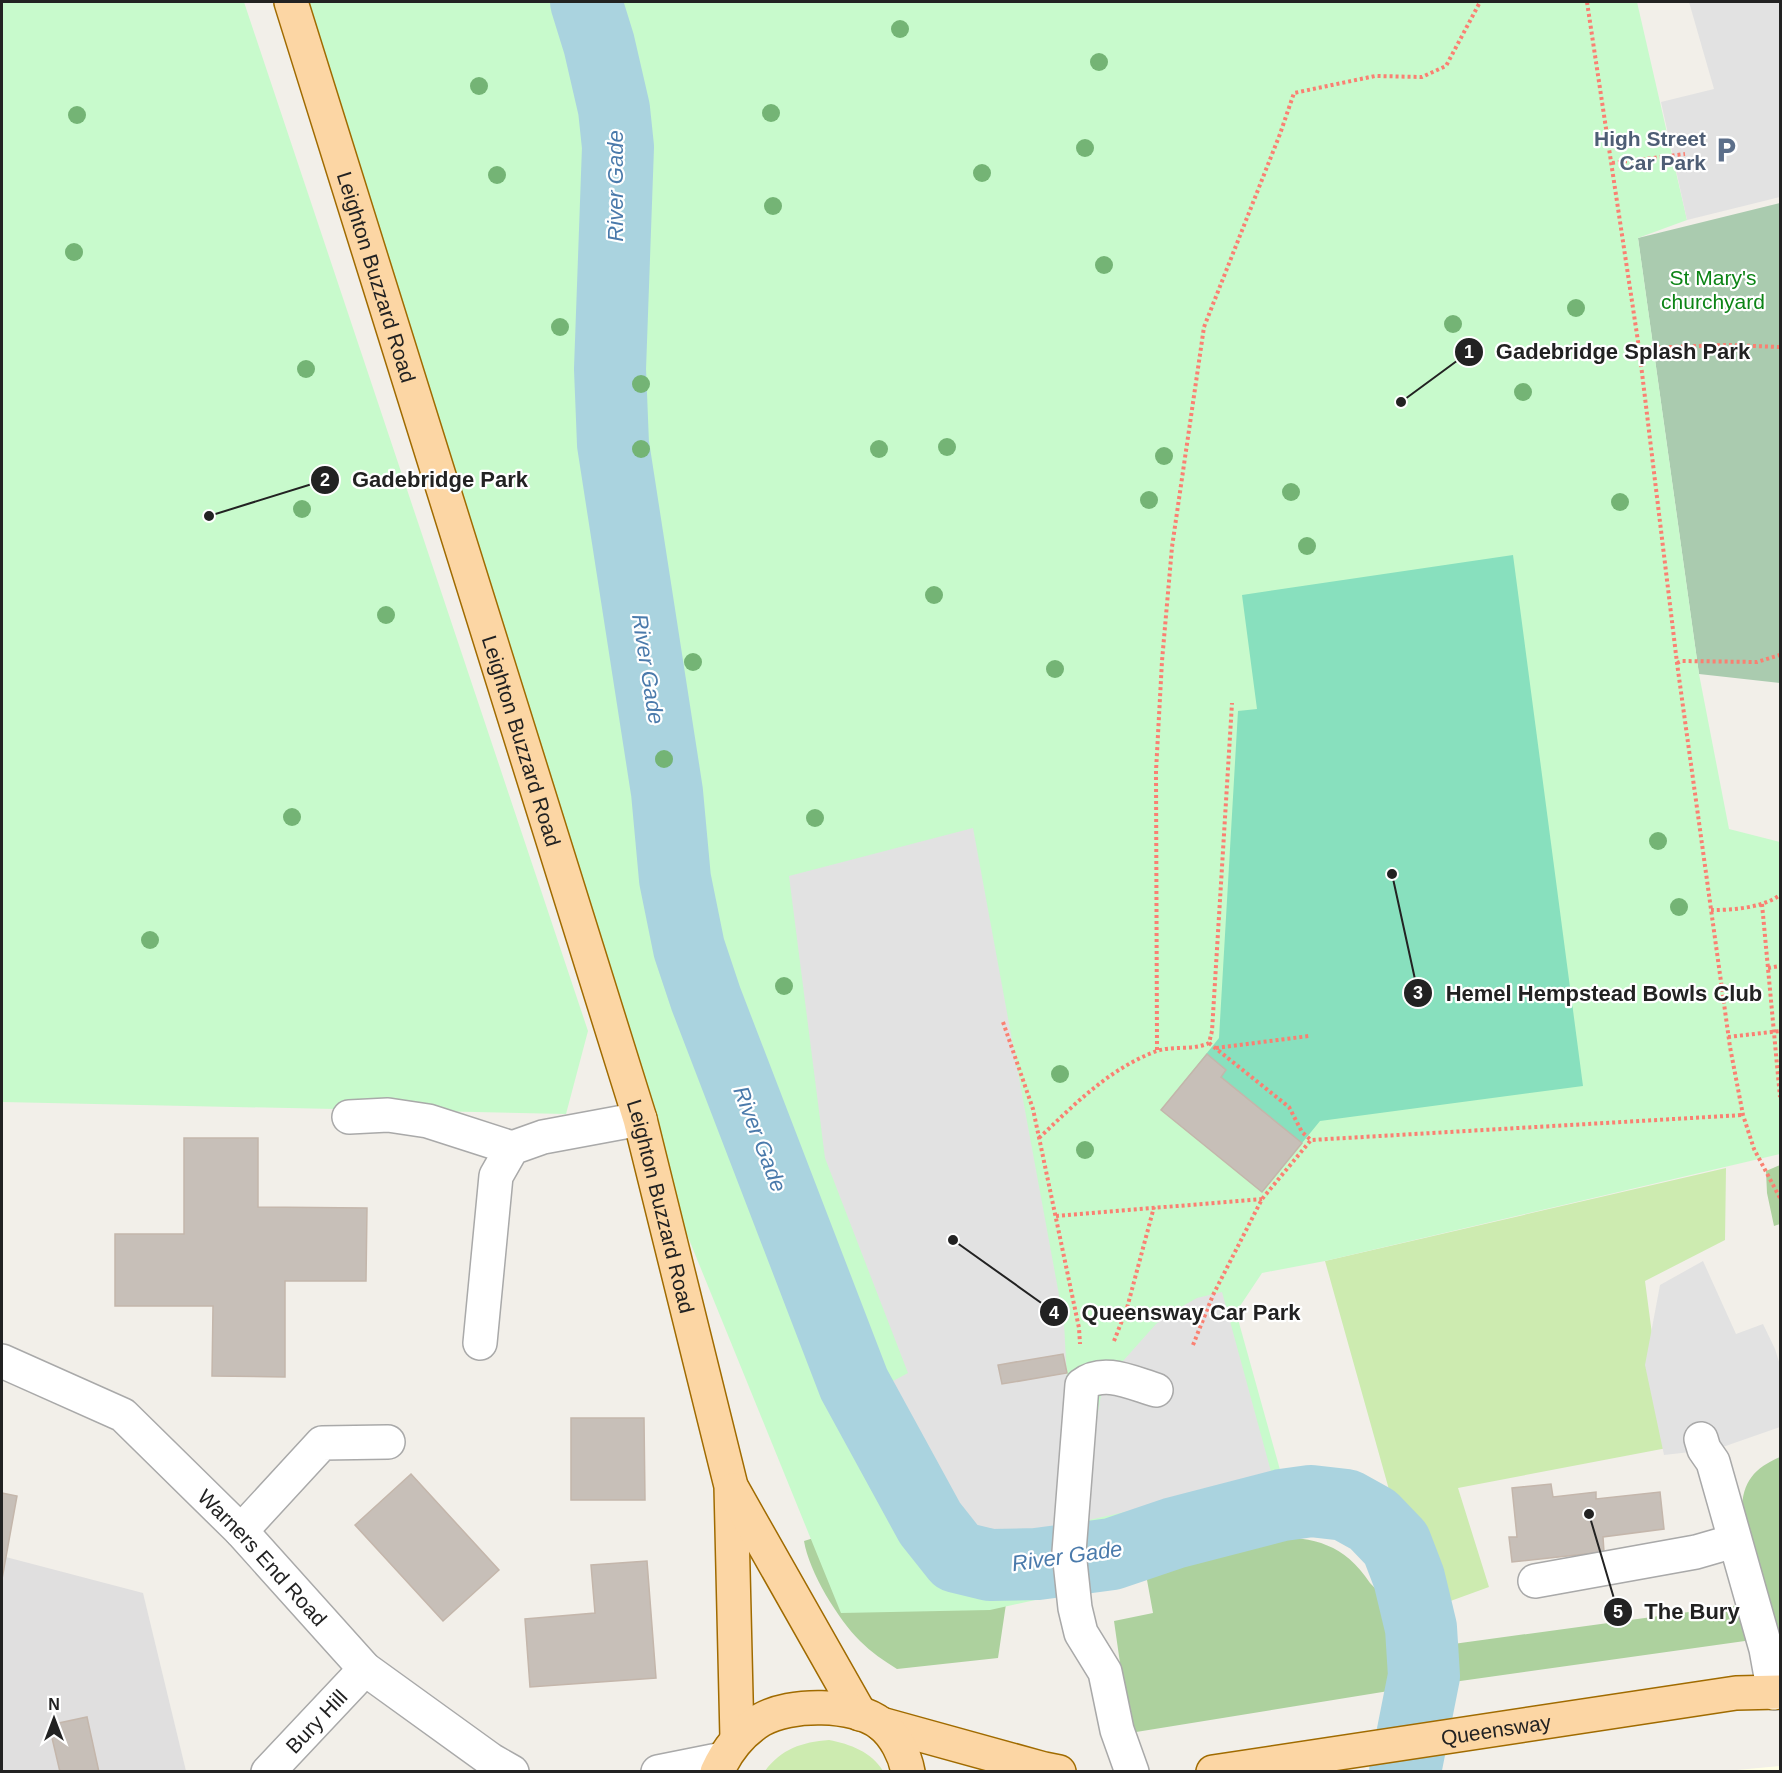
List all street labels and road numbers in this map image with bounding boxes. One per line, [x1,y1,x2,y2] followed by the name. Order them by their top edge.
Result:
[333,169,421,385] street label: Leighton Buzzard Road
[478,633,566,849] street label: Leighton Buzzard Road
[623,1096,699,1315] street label: Leighton Buzzard Road
[194,1484,332,1630] street label: Warners End Road
[281,1685,351,1757] street label: Bury Hill
[1439,1710,1553,1749] street label: Queensway

